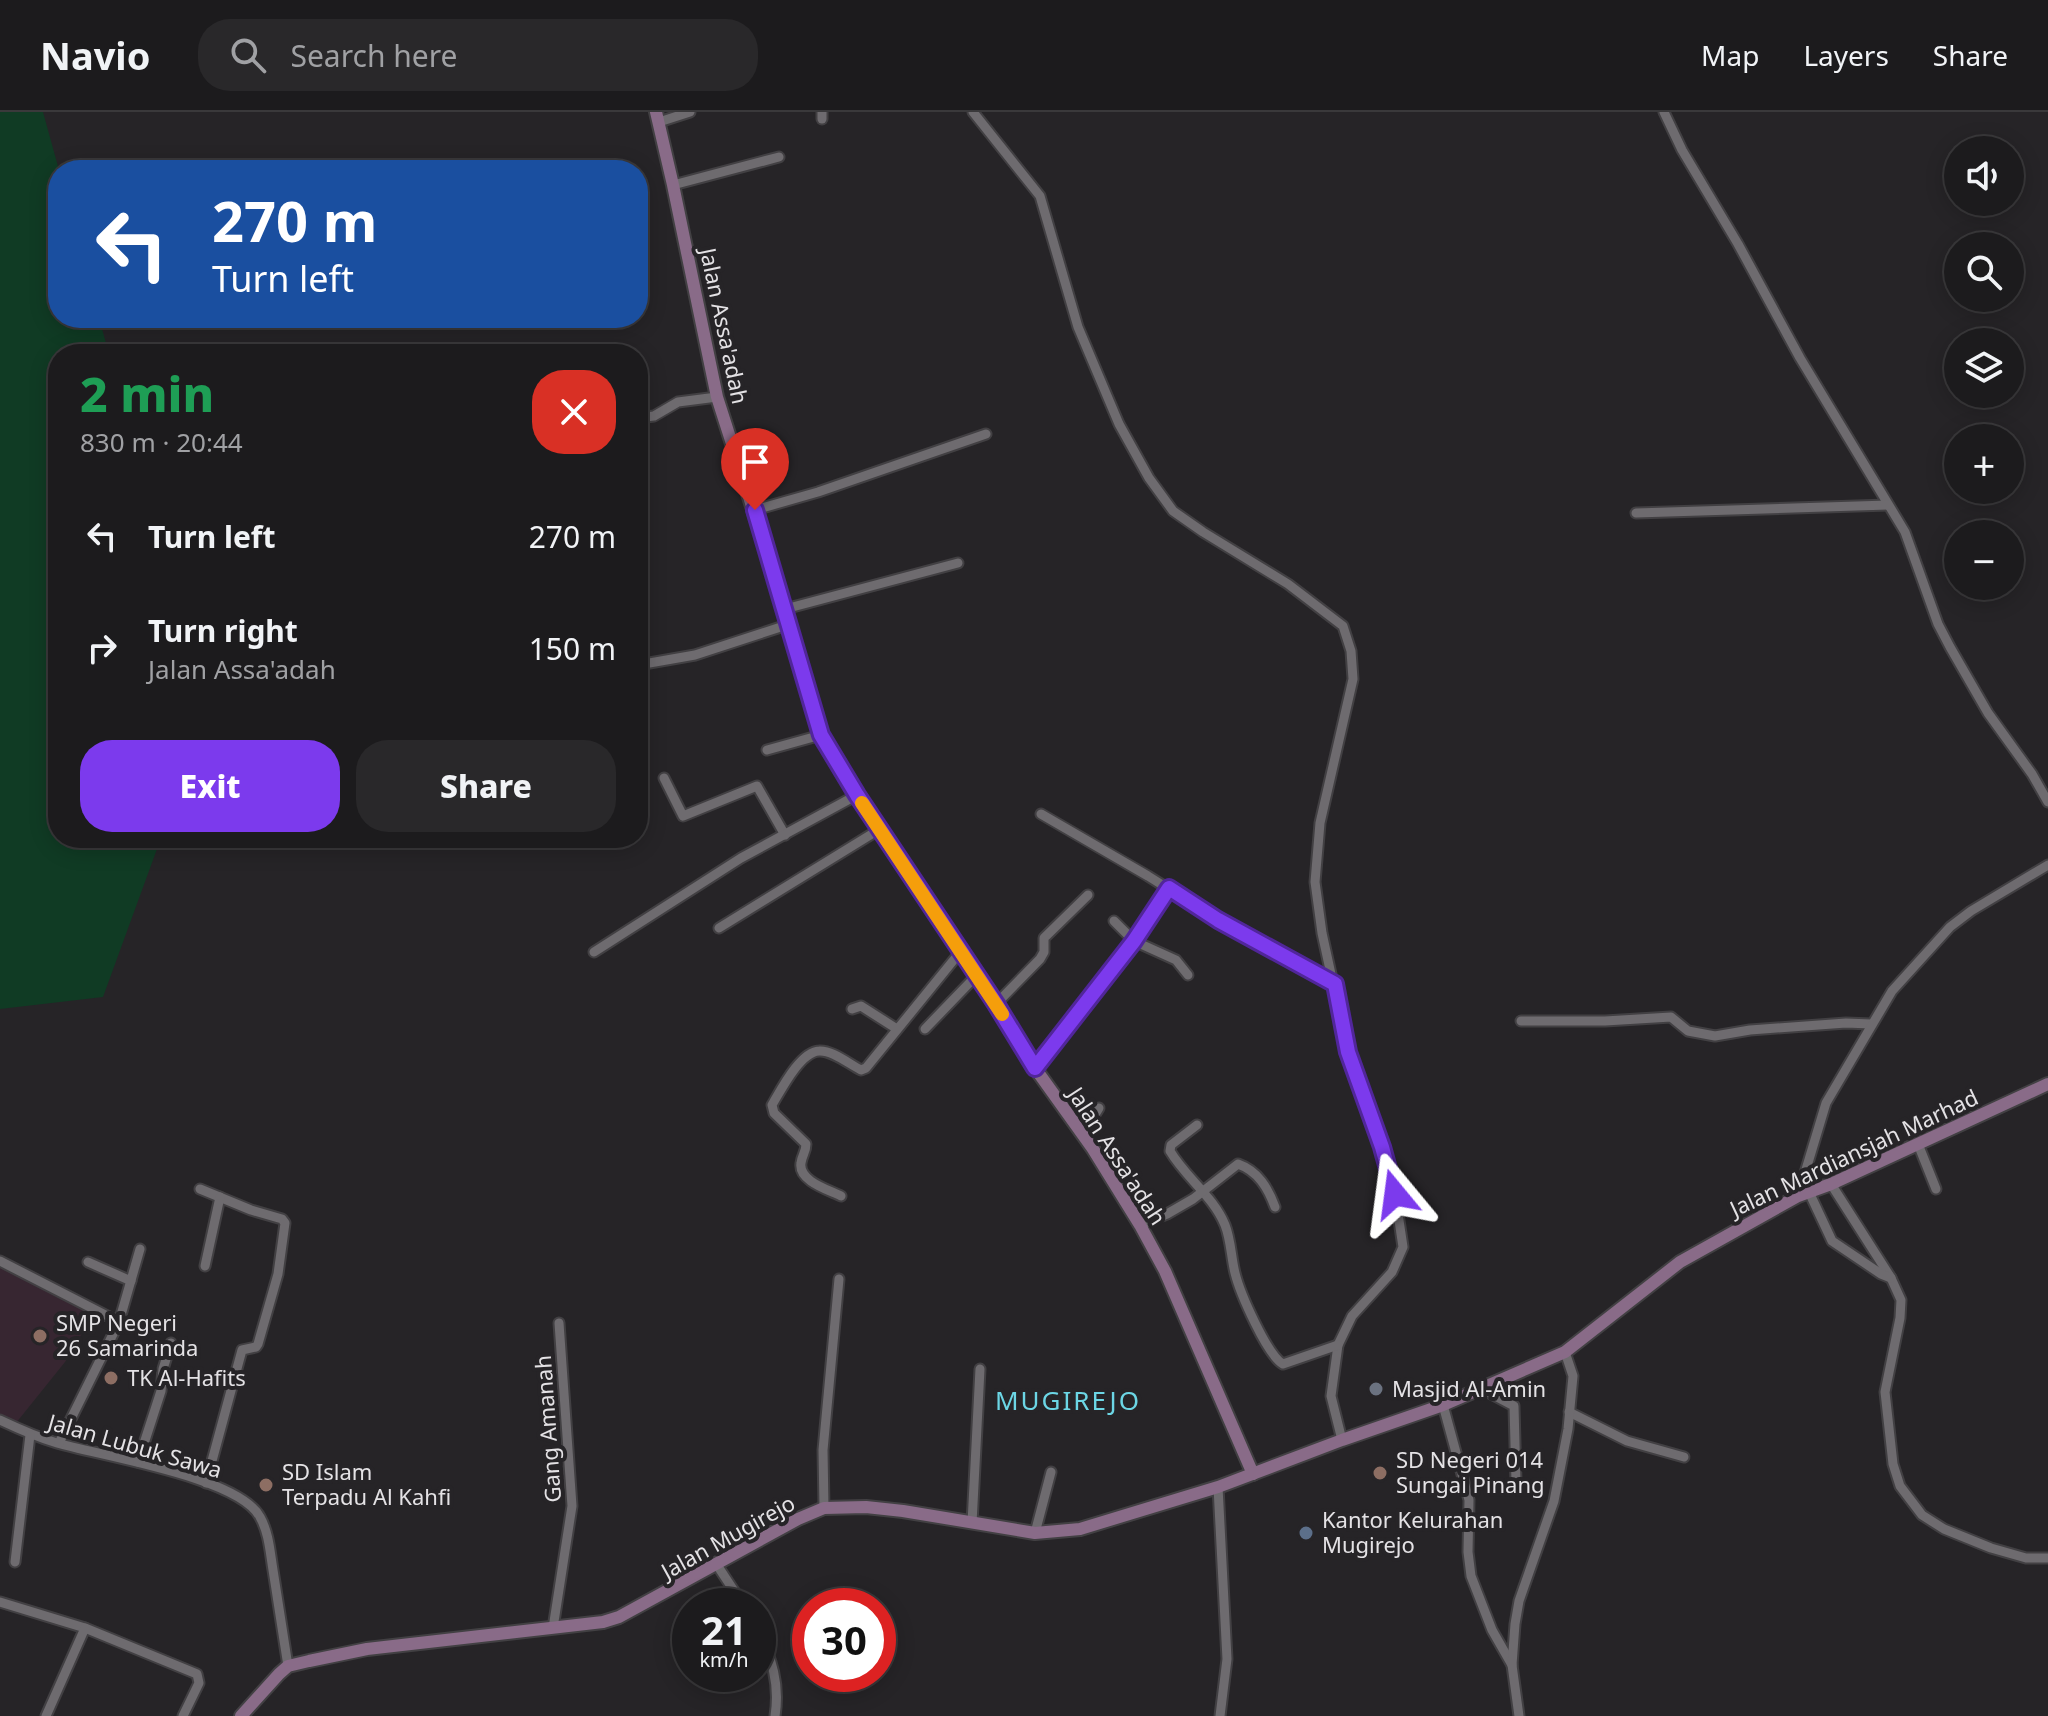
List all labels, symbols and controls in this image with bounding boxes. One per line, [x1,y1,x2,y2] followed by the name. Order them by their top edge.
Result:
[198,19,758,91] search box
[40,29,150,81] text: Navio
[226,33,270,77] icon: search
[290,35,457,76] text: Search here
[1701,36,1759,74] text: Map
[1803,36,1889,74] text: Layers
[1933,36,2008,74] text: Share
[1944,136,2024,600] map controls
[1944,136,2024,216] button: sound
[212,182,377,258] text: 270 m
[80,192,184,296] icon: left
[1944,232,2024,312] button: search
[693,243,756,407] street label: Jalan Assa'adah
[212,254,354,303] text: Turn left
[1944,328,2024,408] button: layers
[80,361,214,426] text: 2 min
[532,370,616,454] button: close
[80,424,243,460] text: 830 m · 20:44
[1944,424,2024,504] button: +
[721,428,789,510] pin
[733,440,777,484] icon: arrive
[80,514,124,558] icon: left
[148,516,276,557] text: Turn left
[529,516,616,557] text: 270 m
[1944,520,2024,600] button: −
[148,610,298,651] text: Turn right
[80,626,124,670] icon: right
[529,628,616,669] text: 150 m
[148,651,336,687] text: Jalan Assa'adah
[80,740,340,832] button: Exit
[356,740,616,832] button: Share
[1061,1079,1174,1230] street label: Jalan Assa'adah
[1723,1081,1982,1224] street label: Jalan Mardiansjah Marhad
[1353,1152,1437,1236] position arrow
[56,1307,198,1362] place label: SMP Negeri 26 Samarinda
[31,1327,49,1345] marker: SMP Negeri 26 Samarinda
[527,1354,567,1504] street label: Gang Amanah
[127,1362,246,1392] place label: TK Al-Hafits
[102,1369,120,1387] marker: TK Al-Hafits
[1392,1373,1546,1403] place label: Masjid Al-Amin
[1367,1380,1385,1398] marker: Masjid Al-Amin
[995,1382,1141,1418] district label: MUGIREJO
[43,1405,226,1484] street label: Jalan Lubuk Sawa
[1396,1444,1545,1499] place label: SD Negeri 014 Sungai Pinang
[282,1456,451,1511] place label: SD Islam Terpadu Al Kahfi
[1371,1464,1389,1482] marker: SD Negeri 014 Sungai Pinang
[257,1476,275,1494] marker: SD Islam Terpadu Al Kahfi
[654,1487,800,1586] street label: Jalan Mugirejo
[1322,1504,1503,1559] place label: Kantor Kelurahan Mugirejo
[1297,1524,1315,1542] marker: Kantor Kelurahan Mugirejo
[792,1588,896,1692] speed limit sign: 30
[701,1602,747,1657] text: 21
[699,1646,749,1673] text: km/h

